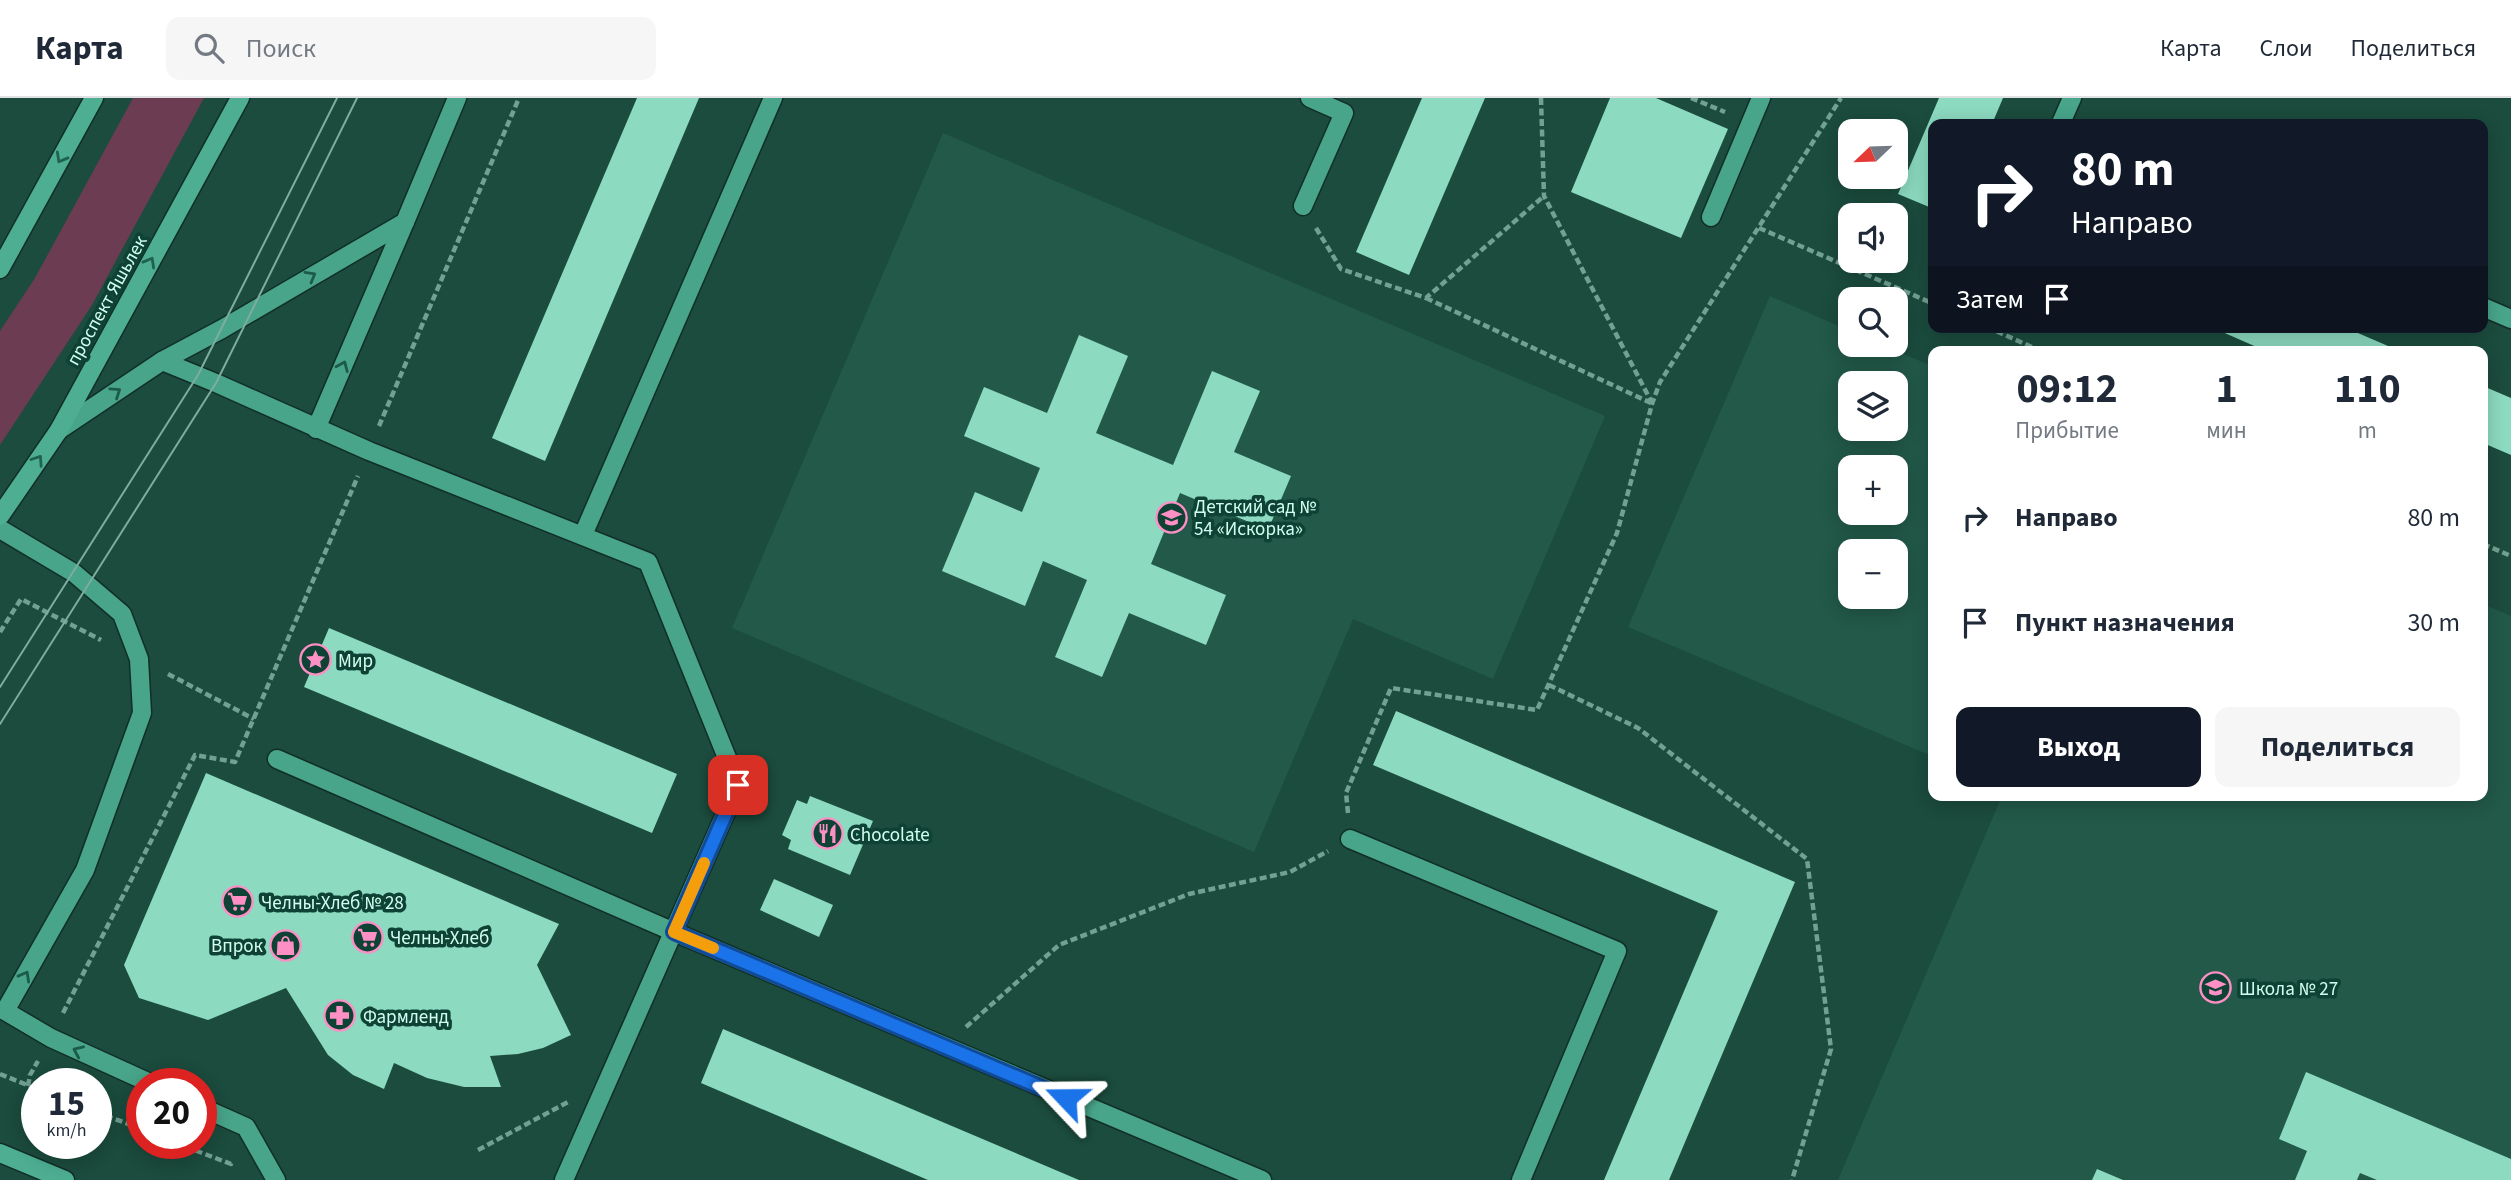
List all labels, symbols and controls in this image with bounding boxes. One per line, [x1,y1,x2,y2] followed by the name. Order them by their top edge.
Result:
[166,17,656,80] search box
[35,25,124,72] text: Карта
[190,29,228,67] icon: search
[246,30,316,67] text: Поиск
[2160,31,2222,66] text: Карта
[2260,31,2313,66] text: Слои
[2351,31,2476,66] text: Поделиться
[1838,119,1908,189] north arrow
[1838,119,1908,609] map controls
[2071,135,2175,205] text: 80 m
[1956,147,2047,238] icon: right
[56,151,70,163] one-way arrow
[2071,200,2193,246] text: Направо
[1838,203,1908,273] button: sound
[60,230,155,371] street label: проспект Яшьлек
[142,257,156,269] one-way arrow
[304,271,316,284] one-way arrow
[2038,280,2076,318] icon: arrive
[1956,281,2024,318] text: Затем
[1838,287,1908,357] button: search
[2016,359,2118,419] text: 09:12
[2215,359,2238,419] text: 1
[2334,359,2401,419] text: 110
[335,361,349,374] one-way arrow
[1838,371,1908,441] button: layers
[108,387,121,400] one-way arrow
[2015,414,2119,447] text: Прибытие
[2206,414,2247,447] text: мин
[2358,414,2377,447] text: m
[30,455,42,468] one-way arrow
[1838,455,1908,525] button: +
[1194,494,1316,543] place label: Детский сад № 54 «Искорка»
[1956,499,1994,537] icon: right
[2015,499,2118,536] text: Направо
[2407,499,2460,536] text: 80 m
[1154,500,1188,534] school or university icon: Детский сад № 54 «Искорка»
[1838,539,1908,609] button: −
[1956,604,1994,642] icon: arrive
[2015,604,2235,641] text: Пункт назначения
[2407,604,2460,641] text: 30 m
[298,643,332,677] place icon: Мир
[338,648,373,675] place label: Мир
[1956,707,2201,787] button: Выход
[2215,707,2460,787] button: Поделиться
[708,755,768,815] pin
[719,766,757,804] icon: arrive
[810,817,844,851] restaurant icon: Chocolate
[850,822,930,849] place label: Chocolate
[221,885,255,919] supermarket icon: Челны-Хлеб № 28
[261,890,404,917] place label: Челны-Хлеб № 28
[350,920,384,954] supermarket icon: Челны-Хлеб
[390,925,489,952] place label: Челны-Хлеб
[269,928,303,962] shop icon: Впрок
[211,933,264,960] place label: Впрок
[17,971,30,984] one-way arrow
[2199,971,2233,1005] school or university icon: Школа № 27
[2239,976,2338,1003] place label: Школа № 27
[323,999,357,1033] pharmacy icon: Фармленд
[363,1004,449,1031] place label: Фармленд
[73,1045,85,1059] one-way arrow
[1029,1061,1103,1135] position arrow
[126,1068,217,1159] speed limit sign: 20
[48,1079,85,1129] text: 15
[47,1118,86,1143] text: km/h

